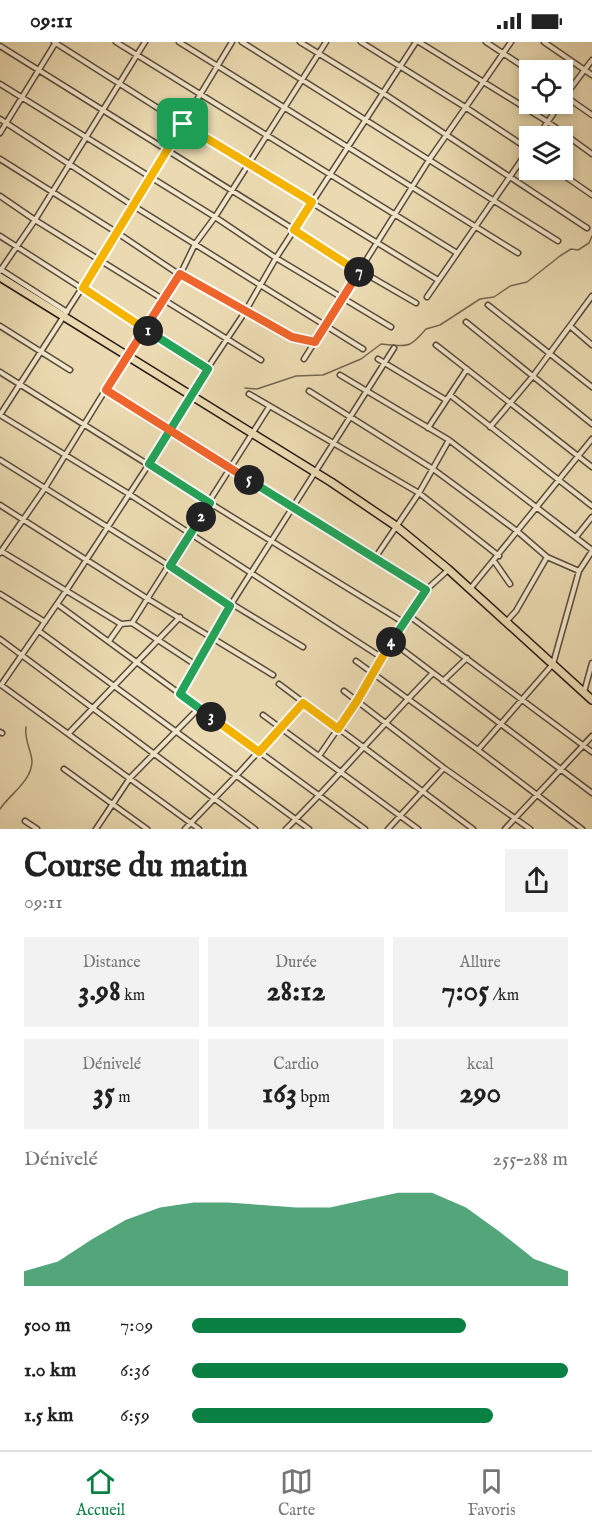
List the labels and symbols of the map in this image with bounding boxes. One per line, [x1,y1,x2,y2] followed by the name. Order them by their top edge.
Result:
[157,98,208,149] pin
[344,257,374,287] pin: 7
[133,316,163,346] pin: 1
[234,465,264,495] pin: 5
[186,502,216,532] pin: 2
[376,627,406,657] pin: 4
[196,702,226,732] pin: 3

